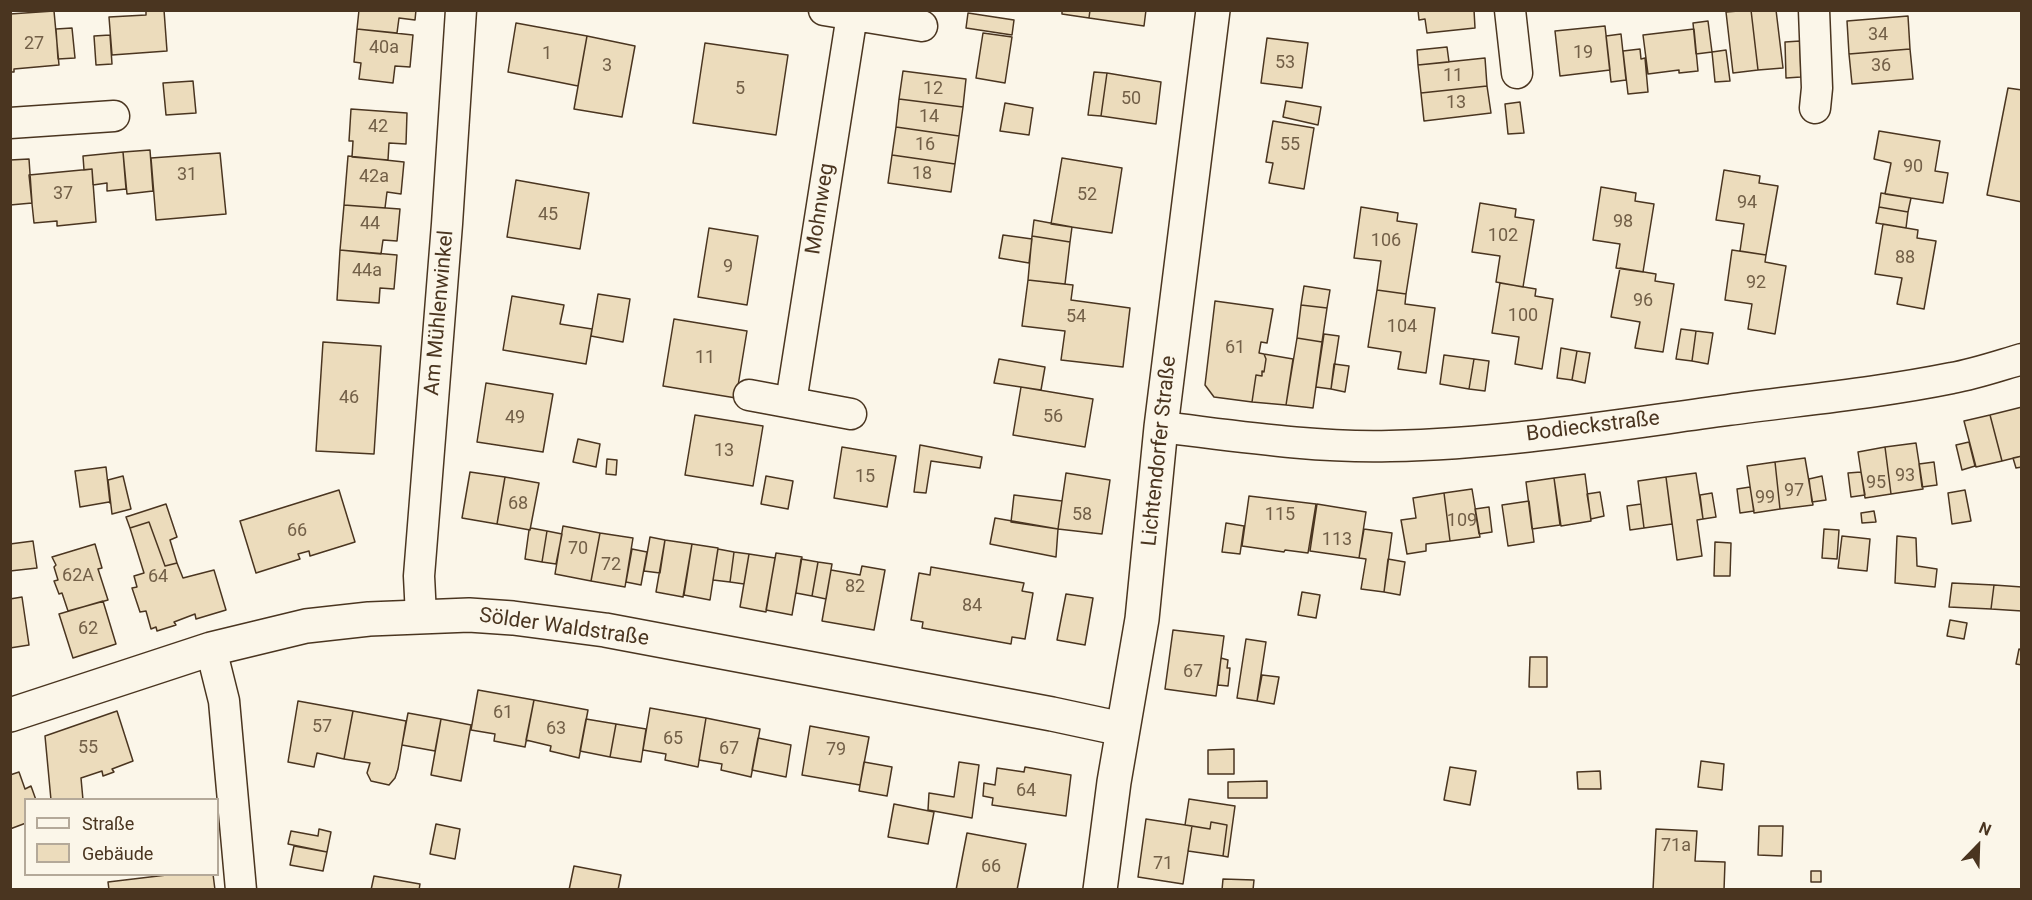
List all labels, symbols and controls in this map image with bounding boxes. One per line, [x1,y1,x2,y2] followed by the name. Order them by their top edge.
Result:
[1868,24,1888,46] house number: 34
[24,33,44,55] house number: 27
[369,37,399,59] house number: 40a
[1573,42,1593,64] house number: 19
[542,43,552,65] house number: 1
[1275,52,1295,74] house number: 53
[602,55,612,77] house number: 3
[1871,55,1891,77] house number: 36
[1443,65,1463,87] house number: 11
[735,78,745,100] house number: 5
[923,78,943,100] house number: 12
[1121,88,1141,110] house number: 50
[1446,92,1466,114] house number: 13
[919,106,939,128] house number: 14
[368,116,388,138] house number: 42
[915,134,935,156] house number: 16
[1280,134,1300,156] house number: 55
[1903,156,1923,178] house number: 90
[801,162,841,256] street label: Mohnweg
[912,163,932,185] house number: 18
[177,164,197,186] house number: 31
[359,166,389,188] house number: 42a
[53,183,73,205] house number: 37
[1077,184,1097,206] house number: 52
[1737,192,1757,214] house number: 94
[538,204,558,226] house number: 45
[1613,211,1633,233] house number: 98
[360,213,380,235] house number: 44
[1488,225,1518,247] house number: 102
[420,229,460,397] street label: Am Mühlenwinkel
[1371,230,1401,252] house number: 106
[1895,247,1915,269] house number: 88
[723,256,733,278] house number: 9
[352,260,382,282] house number: 44a
[1746,272,1766,294] house number: 92
[1633,290,1653,312] house number: 96
[1508,305,1538,327] house number: 100
[1066,306,1086,328] house number: 54
[1387,316,1417,338] house number: 104
[1225,337,1245,359] house number: 61
[695,347,715,369] house number: 11
[1137,355,1183,547] street label: Lichtendorfer Straße
[339,387,359,409] house number: 46
[1043,406,1063,428] house number: 56
[1525,406,1661,448] street label: Bodieckstraße
[505,407,525,429] house number: 49
[714,440,734,462] house number: 13
[1895,465,1915,487] house number: 93
[855,466,875,488] house number: 15
[1866,472,1886,494] house number: 95
[1784,480,1804,502] house number: 97
[1755,487,1775,509] house number: 99
[508,493,528,515] house number: 68
[1072,504,1092,526] house number: 58
[1265,504,1295,526] house number: 115
[1447,510,1477,532] house number: 109
[287,520,307,542] house number: 66
[1322,529,1352,551] house number: 113
[568,538,588,560] house number: 70
[601,554,621,576] house number: 72
[62,565,94,587] house number: 62A
[148,566,168,588] house number: 64
[845,576,865,598] house number: 82
[962,595,982,617] house number: 84
[478,604,650,652] street label: Sölder Waldstraße
[78,618,98,640] house number: 62
[1183,661,1203,683] house number: 67
[493,702,513,724] house number: 61
[312,716,332,738] house number: 57
[546,718,566,740] house number: 63
[663,728,683,750] house number: 65
[78,737,98,759] house number: 55
[719,738,739,760] house number: 67
[826,739,846,761] house number: 79
[1016,780,1036,802] house number: 64
[24,798,219,876] legend
[82,813,134,834] text: Straße
[1948,816,2008,876] north arrow
[1976,818,1994,840] text: N
[1661,835,1691,857] house number: 71a
[82,843,153,864] text: Gebäude
[1153,853,1173,875] house number: 71
[981,856,1001,878] house number: 66

